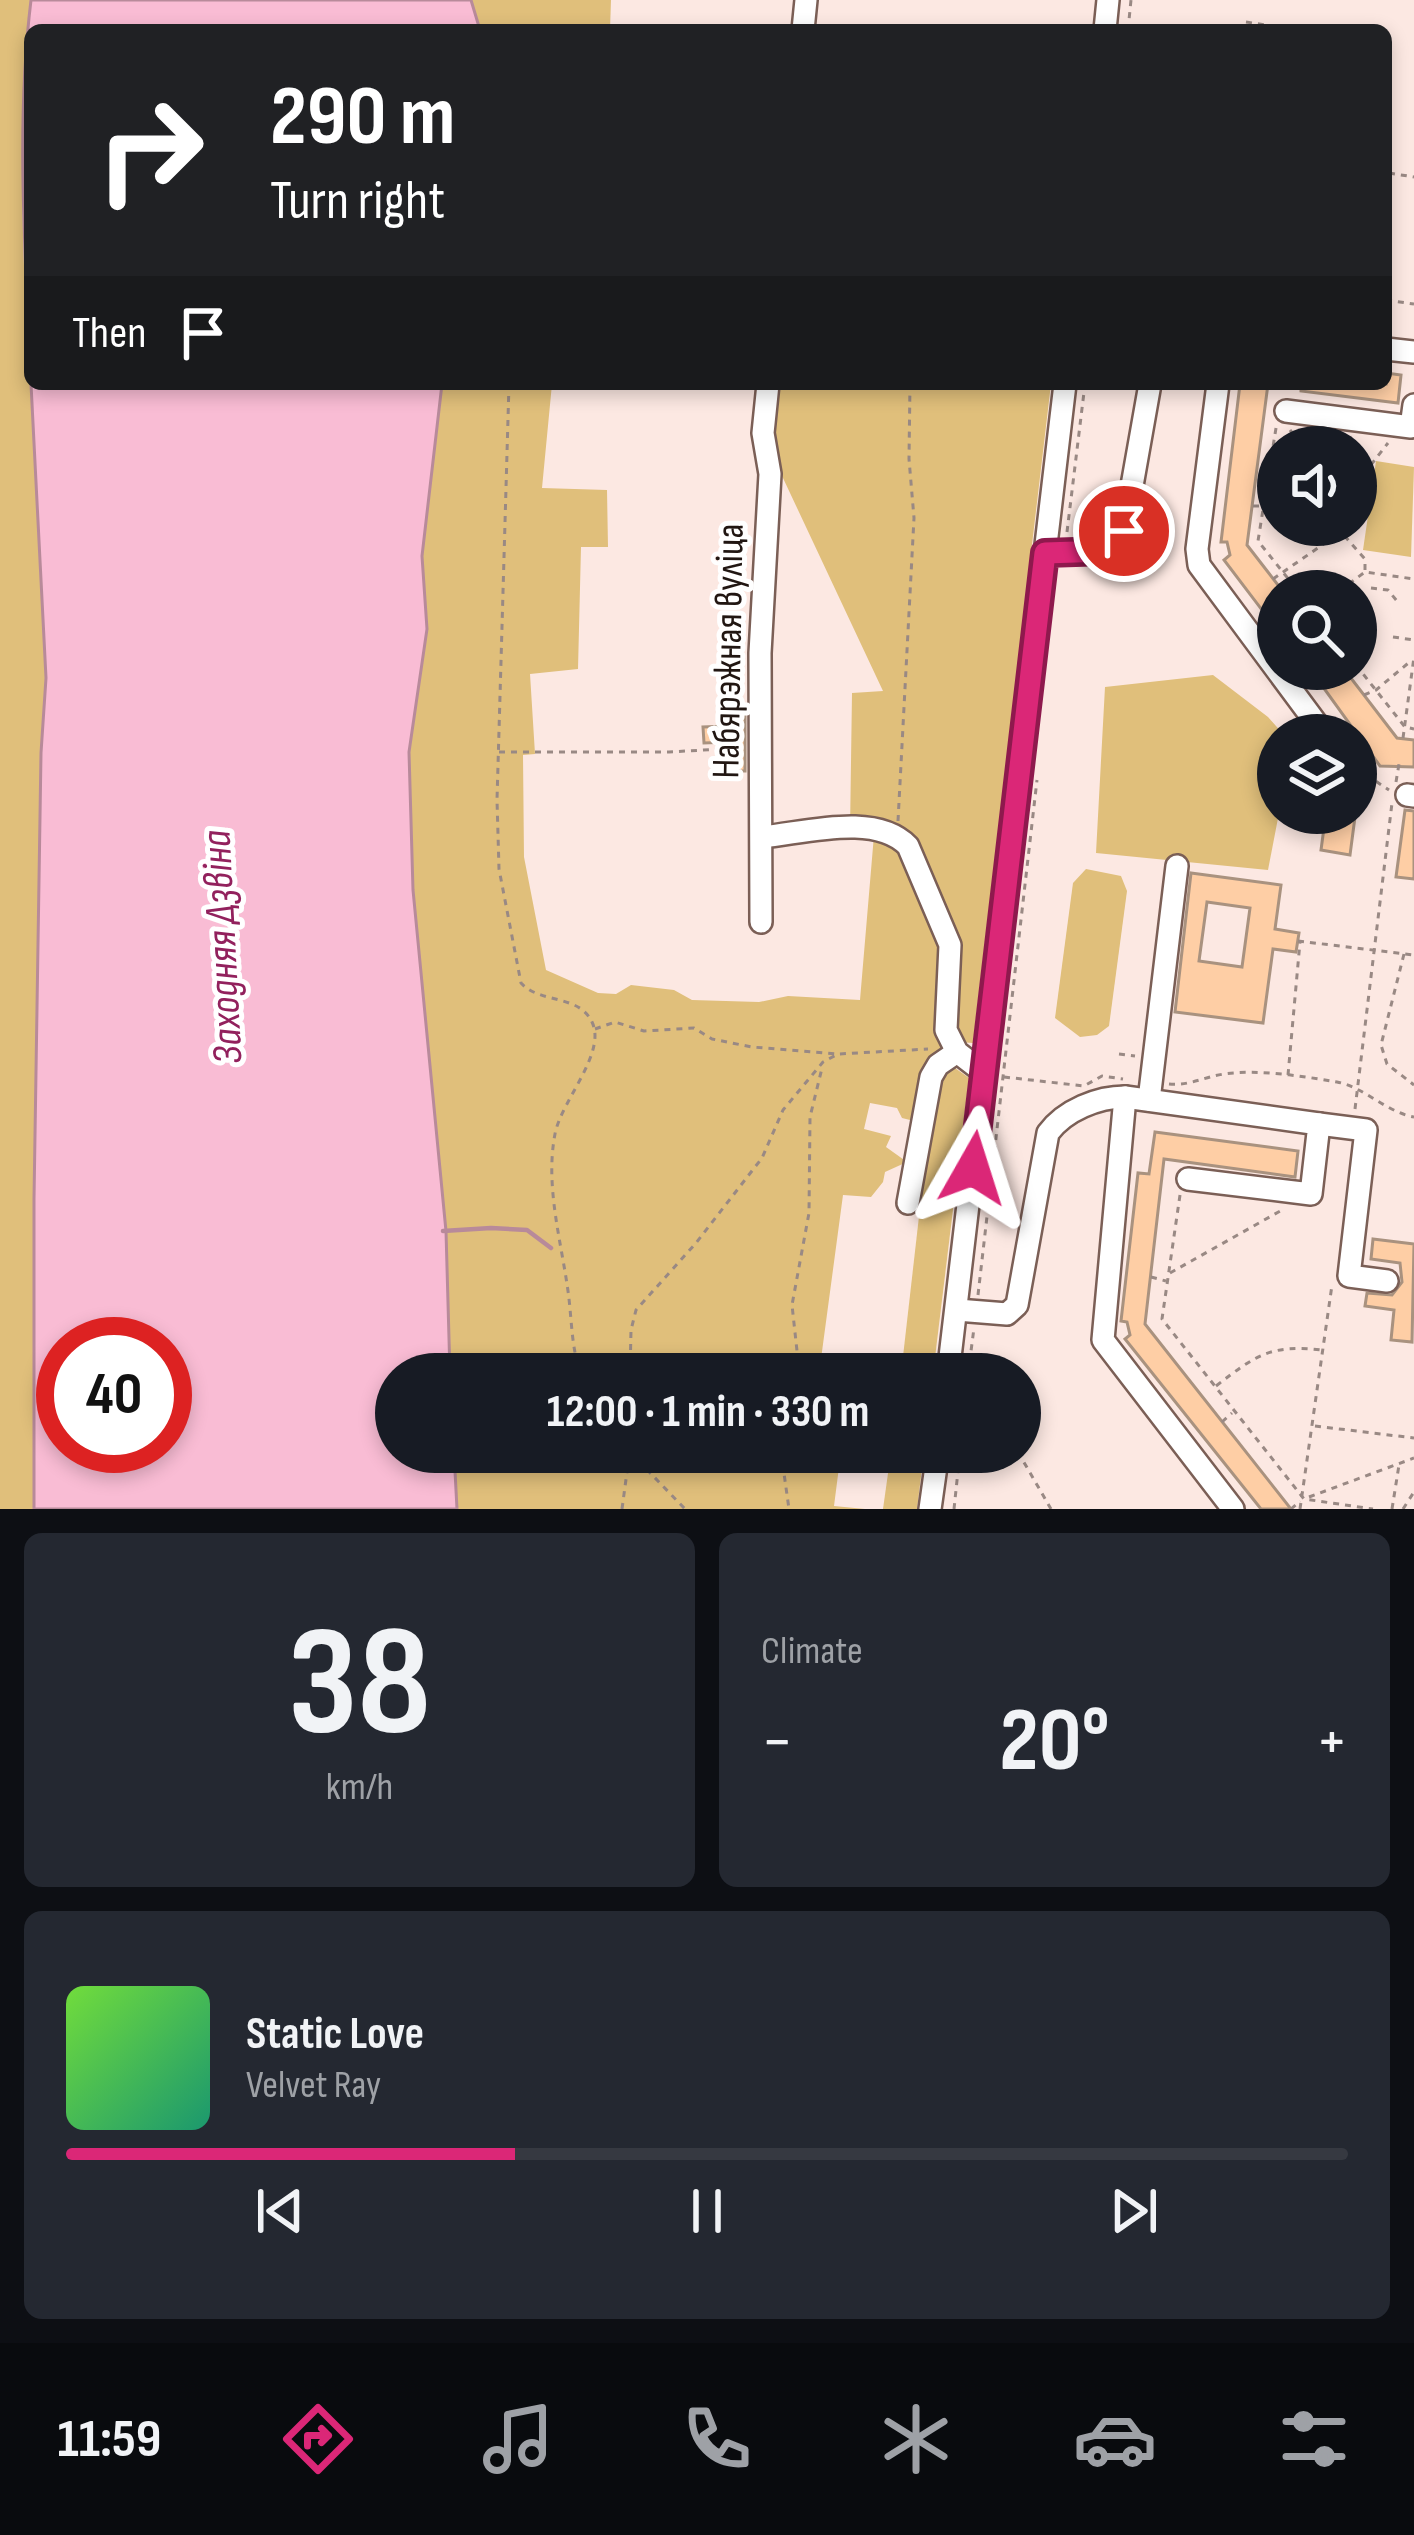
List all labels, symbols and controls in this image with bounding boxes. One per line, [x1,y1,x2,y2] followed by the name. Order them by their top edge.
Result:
[270,67,455,168] text: 290 m
[72,72,228,228] icon: right
[270,169,445,234] text: Turn right
[170,300,236,366] icon: arrive
[72,306,146,361] text: Then
[1257,426,1377,834] map controls
[1257,426,1377,546] button: sound
[1073,480,1175,582] pin
[1091,498,1157,564] icon: arrive
[703,523,755,779] street label: Набярэжная вуліца
[1257,570,1377,690] button: search
[1257,714,1377,834] button: layers
[191,829,255,1065] water label: Заходняя Дзвіна
[910,1105,1036,1231] position arrow
[36,1317,192,1473] speed limit sign: 40
[547,1385,869,1440] text: 12:00 · 1 min · 330 m
[288,1592,431,1779] text: 38
[761,1628,863,1675] text: Climate
[999,1688,1110,1796] text: 20°
[761,1703,793,1782] text: −
[1316,1703,1348,1782] text: +
[326,1764,393,1811] text: km/h
[246,2007,424,2062] text: Static Love
[246,2062,381,2109] text: Velvet Ray
[247,2178,313,2244] icon: previous
[674,2178,740,2244] icon: pause
[1101,2178,1167,2244] icon: next
[276,2397,360,2481] icon: directions
[476,2397,560,2481] icon: music
[675,2397,759,2481] icon: phone
[874,2397,958,2481] icon: climate
[1073,2397,1157,2481] icon: car
[1272,2397,1356,2481] icon: filters
[58,2407,161,2472] text: 11:59

